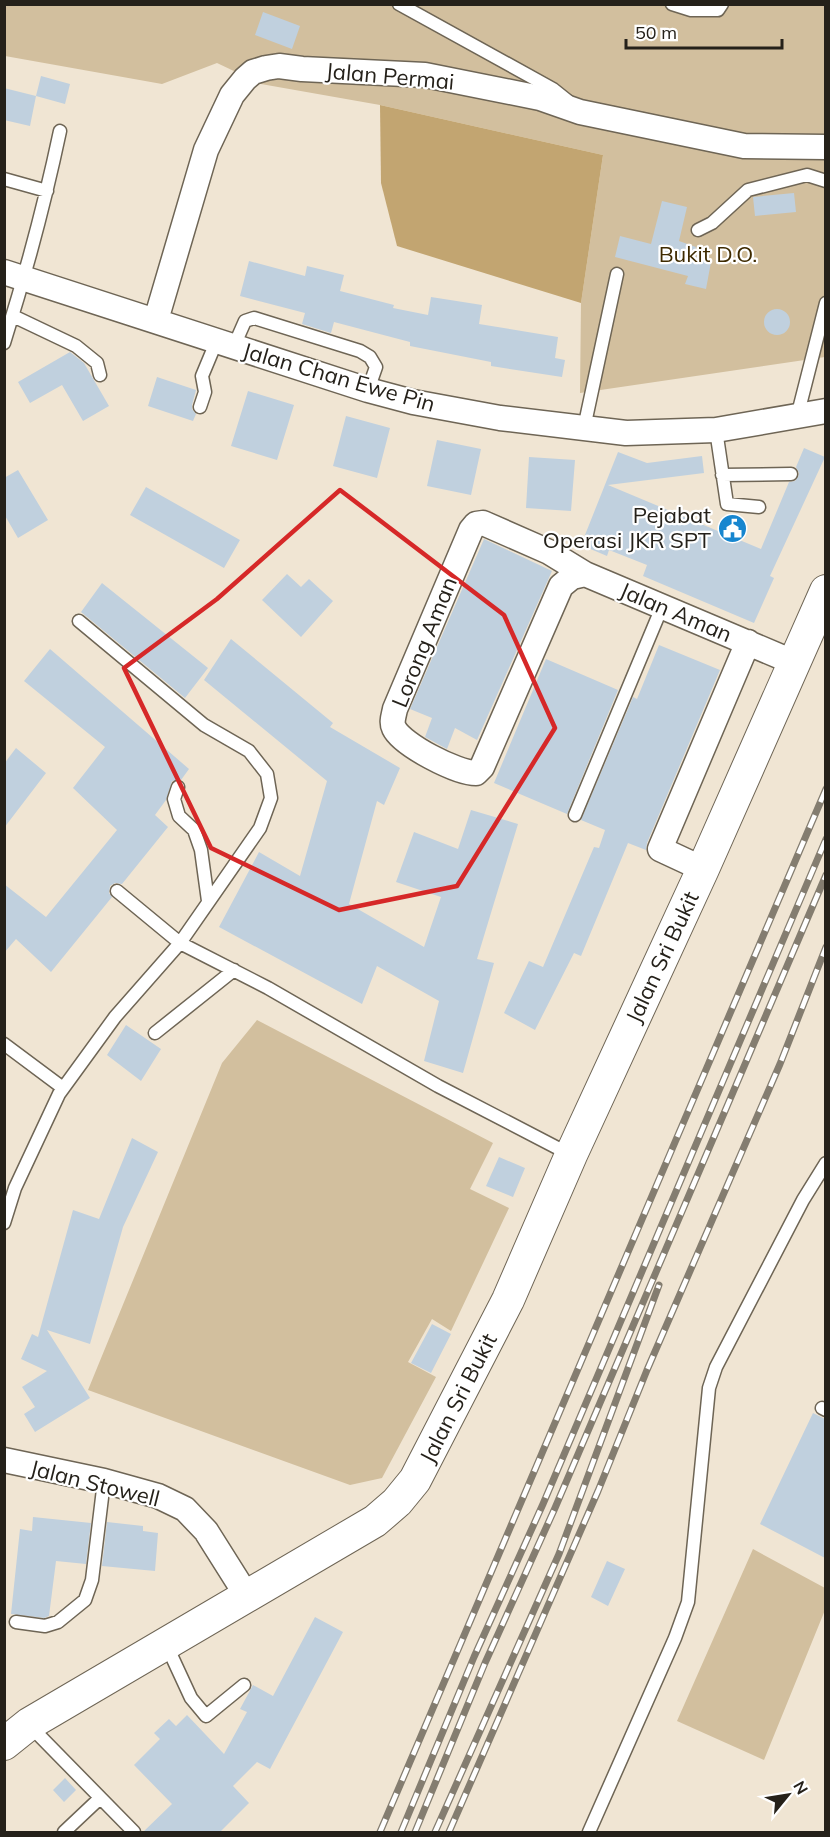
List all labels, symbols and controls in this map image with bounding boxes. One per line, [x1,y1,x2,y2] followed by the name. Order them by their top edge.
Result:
[626,12,782,50] scale bar
[635,21,677,44] text: 50 m
[325,56,455,96] street label: Jalan Permai
[659,240,757,268] park label: Bukit D.O.
[239,336,439,418] street label: Jalan Chan Ewe Pin
[543,501,711,554] place label: Pejabat Operasi JKR SPT
[716,512,748,544] public building icon: Pejabat Operasi JKR SPT
[385,573,463,711] street label: Lorong Aman
[616,576,736,648] street label: Jalan Aman
[619,886,705,1027] street label: Jalan Sri Bukit
[413,1328,503,1468] street label: Jalan Sri Bukit
[27,1453,163,1513] street label: Jalan Stowell
[758,1765,818,1825] north arrow
[789,1777,813,1798] text: N

